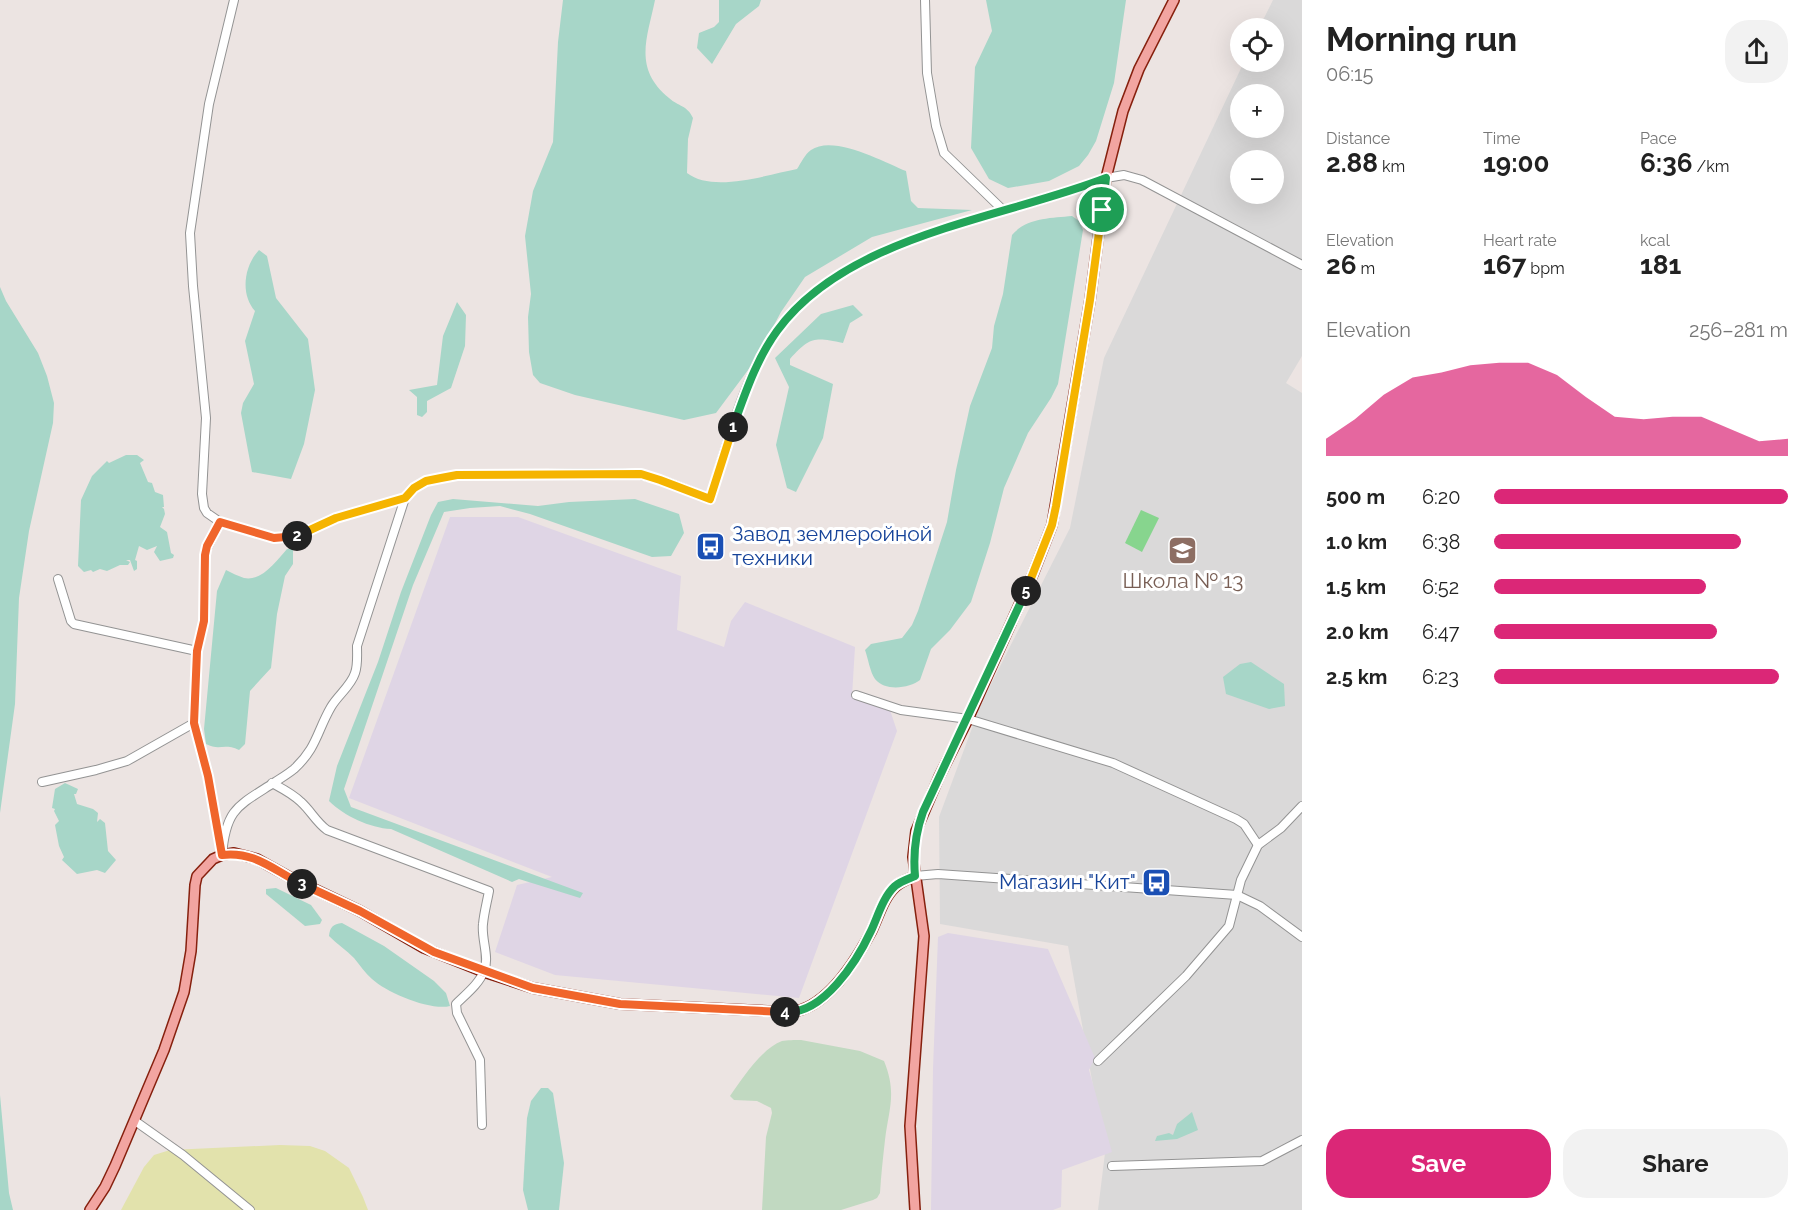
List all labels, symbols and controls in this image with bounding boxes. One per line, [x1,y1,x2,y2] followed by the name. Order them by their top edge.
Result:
[1230,18,1284,204] map controls
[1230,18,1284,72] button: locate
[1326,20,1517,59] text: Morning run
[1725,20,1788,83] button: share
[1326,62,1374,86] text: 06:15
[1230,84,1284,138] button: +
[1326,129,1390,148] text: Distance
[1483,129,1520,148] text: Time
[1640,129,1677,148] text: Pace
[1326,148,1378,178] text: 2.88
[1483,148,1550,178] text: 19:00
[1640,148,1693,178] text: 6:36
[1230,150,1284,204] button: −
[1378,157,1405,176] text: km
[1693,157,1729,176] text: /km
[1076,184,1127,235] pin
[1085,193,1118,226] icon: arrive
[1326,231,1394,250] text: Elevation
[1483,231,1557,250] text: Heart rate
[1640,231,1670,250] text: kcal
[1326,250,1356,280] text: 26
[1483,250,1526,280] text: 167
[1640,250,1681,280] text: 181
[1356,259,1375,278] text: m
[1526,259,1565,278] text: bpm
[1326,318,1411,342] text: Elevation
[1689,318,1788,342] text: 256–281 m
[718,412,748,442] pin: 1
[729,417,737,436] text: 1
[1326,485,1385,509] text: 500 m
[1422,485,1460,509] text: 6:20
[282,521,312,551] pin: 2
[732,521,932,570] place label: Завод землеройной техники
[292,526,302,545] text: 2
[695,530,727,562] bus stop icon: Завод землеройной техники
[1326,530,1387,554] text: 1.0 km
[1422,530,1460,554] text: 6:38
[1167,534,1199,566] school or university icon: Школа № 13
[1122,568,1244,593] place label: Школа № 13
[1326,575,1386,599] text: 1.5 km
[1422,575,1459,599] text: 6:52
[1011,576,1041,606] pin: 5
[1022,581,1030,600] text: 5
[1326,620,1389,644] text: 2.0 km
[1422,620,1459,644] text: 6:47
[1326,665,1387,689] text: 2.5 km
[1422,665,1459,689] text: 6:23
[1141,866,1173,898] bus stop icon: Магазин "Кит"
[287,869,317,899] pin: 3
[999,869,1136,894] place label: Магазин "Кит"
[298,874,306,893] text: 3
[770,997,800,1027] pin: 4
[780,1002,790,1021] text: 4
[1326,1129,1551,1198] button: Save
[1563,1129,1788,1198] button: Share

